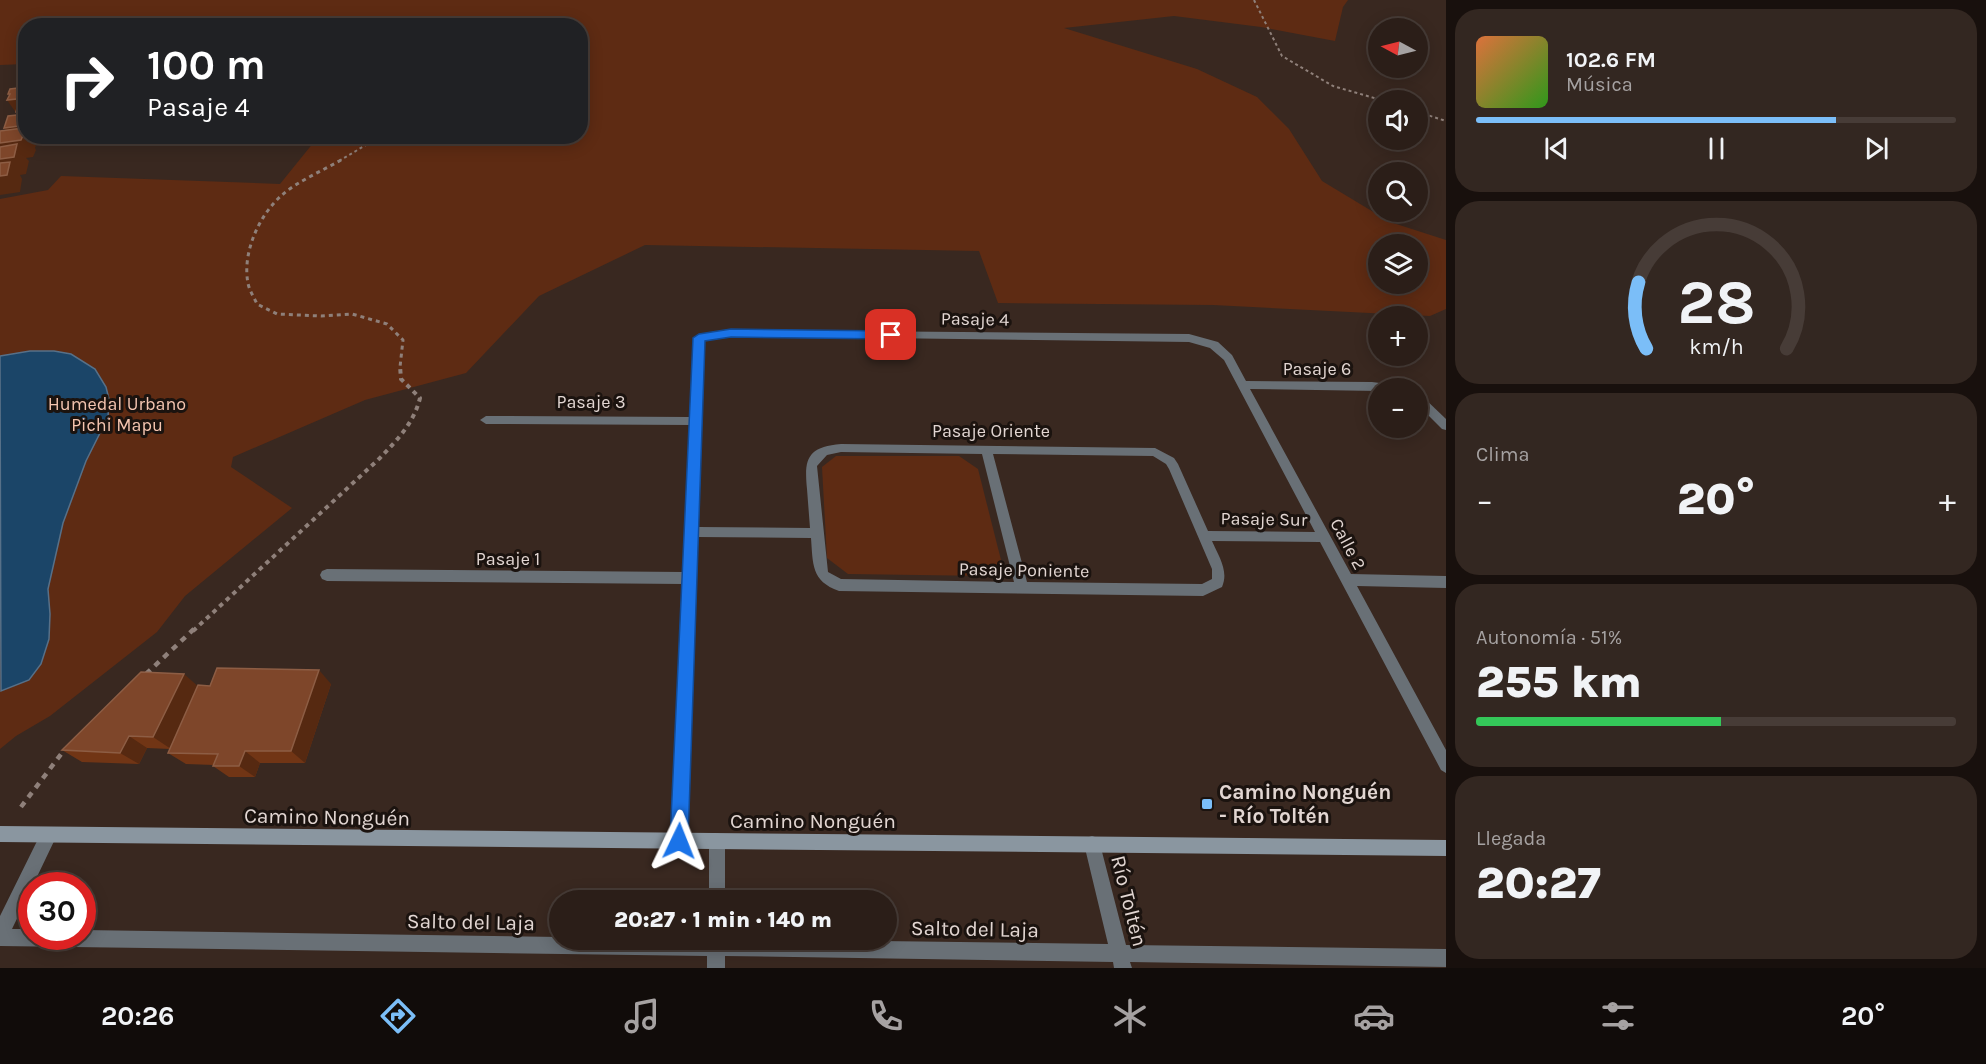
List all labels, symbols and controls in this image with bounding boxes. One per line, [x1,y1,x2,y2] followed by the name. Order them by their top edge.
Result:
[1368,18,1428,78] north arrow
[1368,18,1428,438] map controls
[147,40,266,90] text: 100 m
[48,42,126,120] icon: right
[1566,47,1656,73] text: 102.6 FM
[1566,73,1633,96] text: Música
[1368,90,1428,150] button: sound
[147,91,250,123] text: Pasaje 4
[1540,132,1573,165] icon: previous
[1700,132,1733,165] icon: pause
[1860,132,1893,165] icon: next
[1368,162,1428,222] button: search
[1368,234,1428,294] button: layers
[1677,266,1755,339] text: 28
[1368,306,1428,366] button: +
[941,307,1009,331] street label: Pasaje 4
[865,309,916,360] pin
[874,318,907,351] icon: arrive
[1689,335,1743,360] text: km/h
[1283,358,1351,380] street label: Pasaje 6
[1368,378,1428,438] button: −
[556,391,626,413] street label: Pasaje 3
[48,393,186,436] park label: Humedal Urbano Pichi Mapu
[932,420,1050,442] street label: Pasaje Oriente
[1476,443,1530,466] text: Clima
[1677,473,1755,525] text: 20°
[1476,481,1493,519] text: −
[1939,481,1956,519] text: +
[1220,507,1308,531] street label: Pasaje Sur
[1325,515,1371,573] street label: Calle 2
[476,548,540,570] street label: Pasaje 1
[959,558,1089,582] street label: Pasaje Poniente
[1476,626,1622,649] text: Autonomía · 51%
[1476,656,1642,708] text: 255 km
[1219,780,1391,828] place label: Camino Nonguén - Río Toltén
[1200,797,1214,811] marker: Camino Nonguén - Río Toltén
[244,804,410,830] street label: Camino Nonguén
[647,809,711,873] position arrow
[730,809,896,833] street label: Camino Nonguén
[1476,827,1546,850] text: Llegada
[1106,853,1152,949] street label: Río Toltén
[1476,857,1601,909] text: 20:27
[18,872,96,950] speed limit sign: 30
[614,907,832,933] text: 20:27 · 1 min · 140 m
[407,909,535,935] street label: Salto del Laja
[911,916,1039,942] street label: Salto del Laja
[377,995,419,1037] icon: directions
[621,995,663,1037] icon: music
[865,995,907,1037] icon: phone
[1109,995,1151,1037] icon: climate
[1353,995,1395,1037] icon: car
[1597,995,1639,1037] icon: filters
[101,1000,174,1032] text: 20:26
[1841,1000,1885,1032] text: 20°

